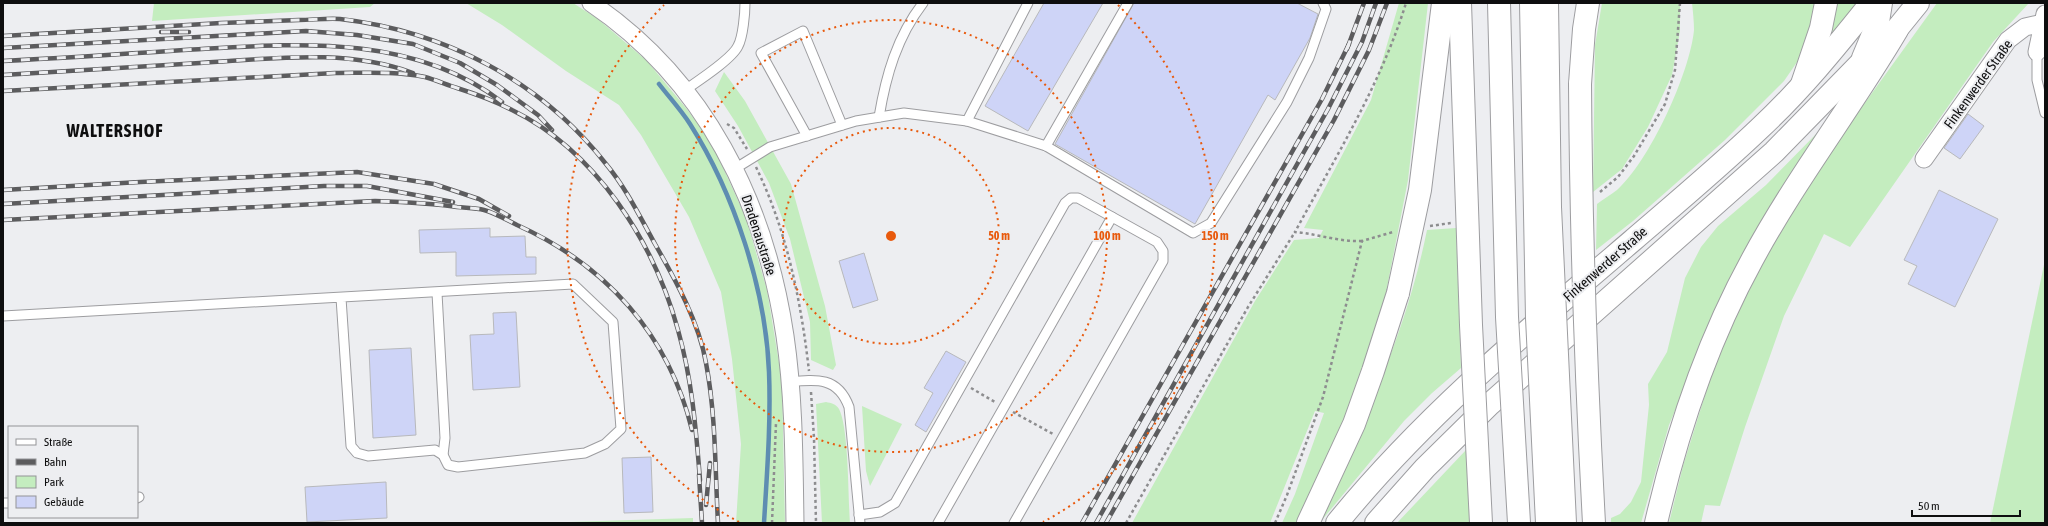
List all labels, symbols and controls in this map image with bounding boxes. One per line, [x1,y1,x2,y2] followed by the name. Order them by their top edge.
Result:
[1940,37,2016,131] street label: Finkenwerder Straße
[65,120,164,141] district label: WALTERSHOF
[738,193,780,277] street label: Dradenaustraße
[1560,223,1650,305] street label: Finkenwerder Straße
[884,229,898,243] centre of rings
[988,229,1010,243] text: 50 m
[1093,229,1121,243] text: 100 m
[1201,229,1229,243] text: 150 m
[8,426,138,518] legend
[44,435,72,449] text: Straße
[44,455,67,469] text: Bahn
[44,475,65,489] text: Park
[1912,492,2020,518] scale bar
[44,495,84,509] text: Gebäude
[1918,499,1940,513] text: 50 m

